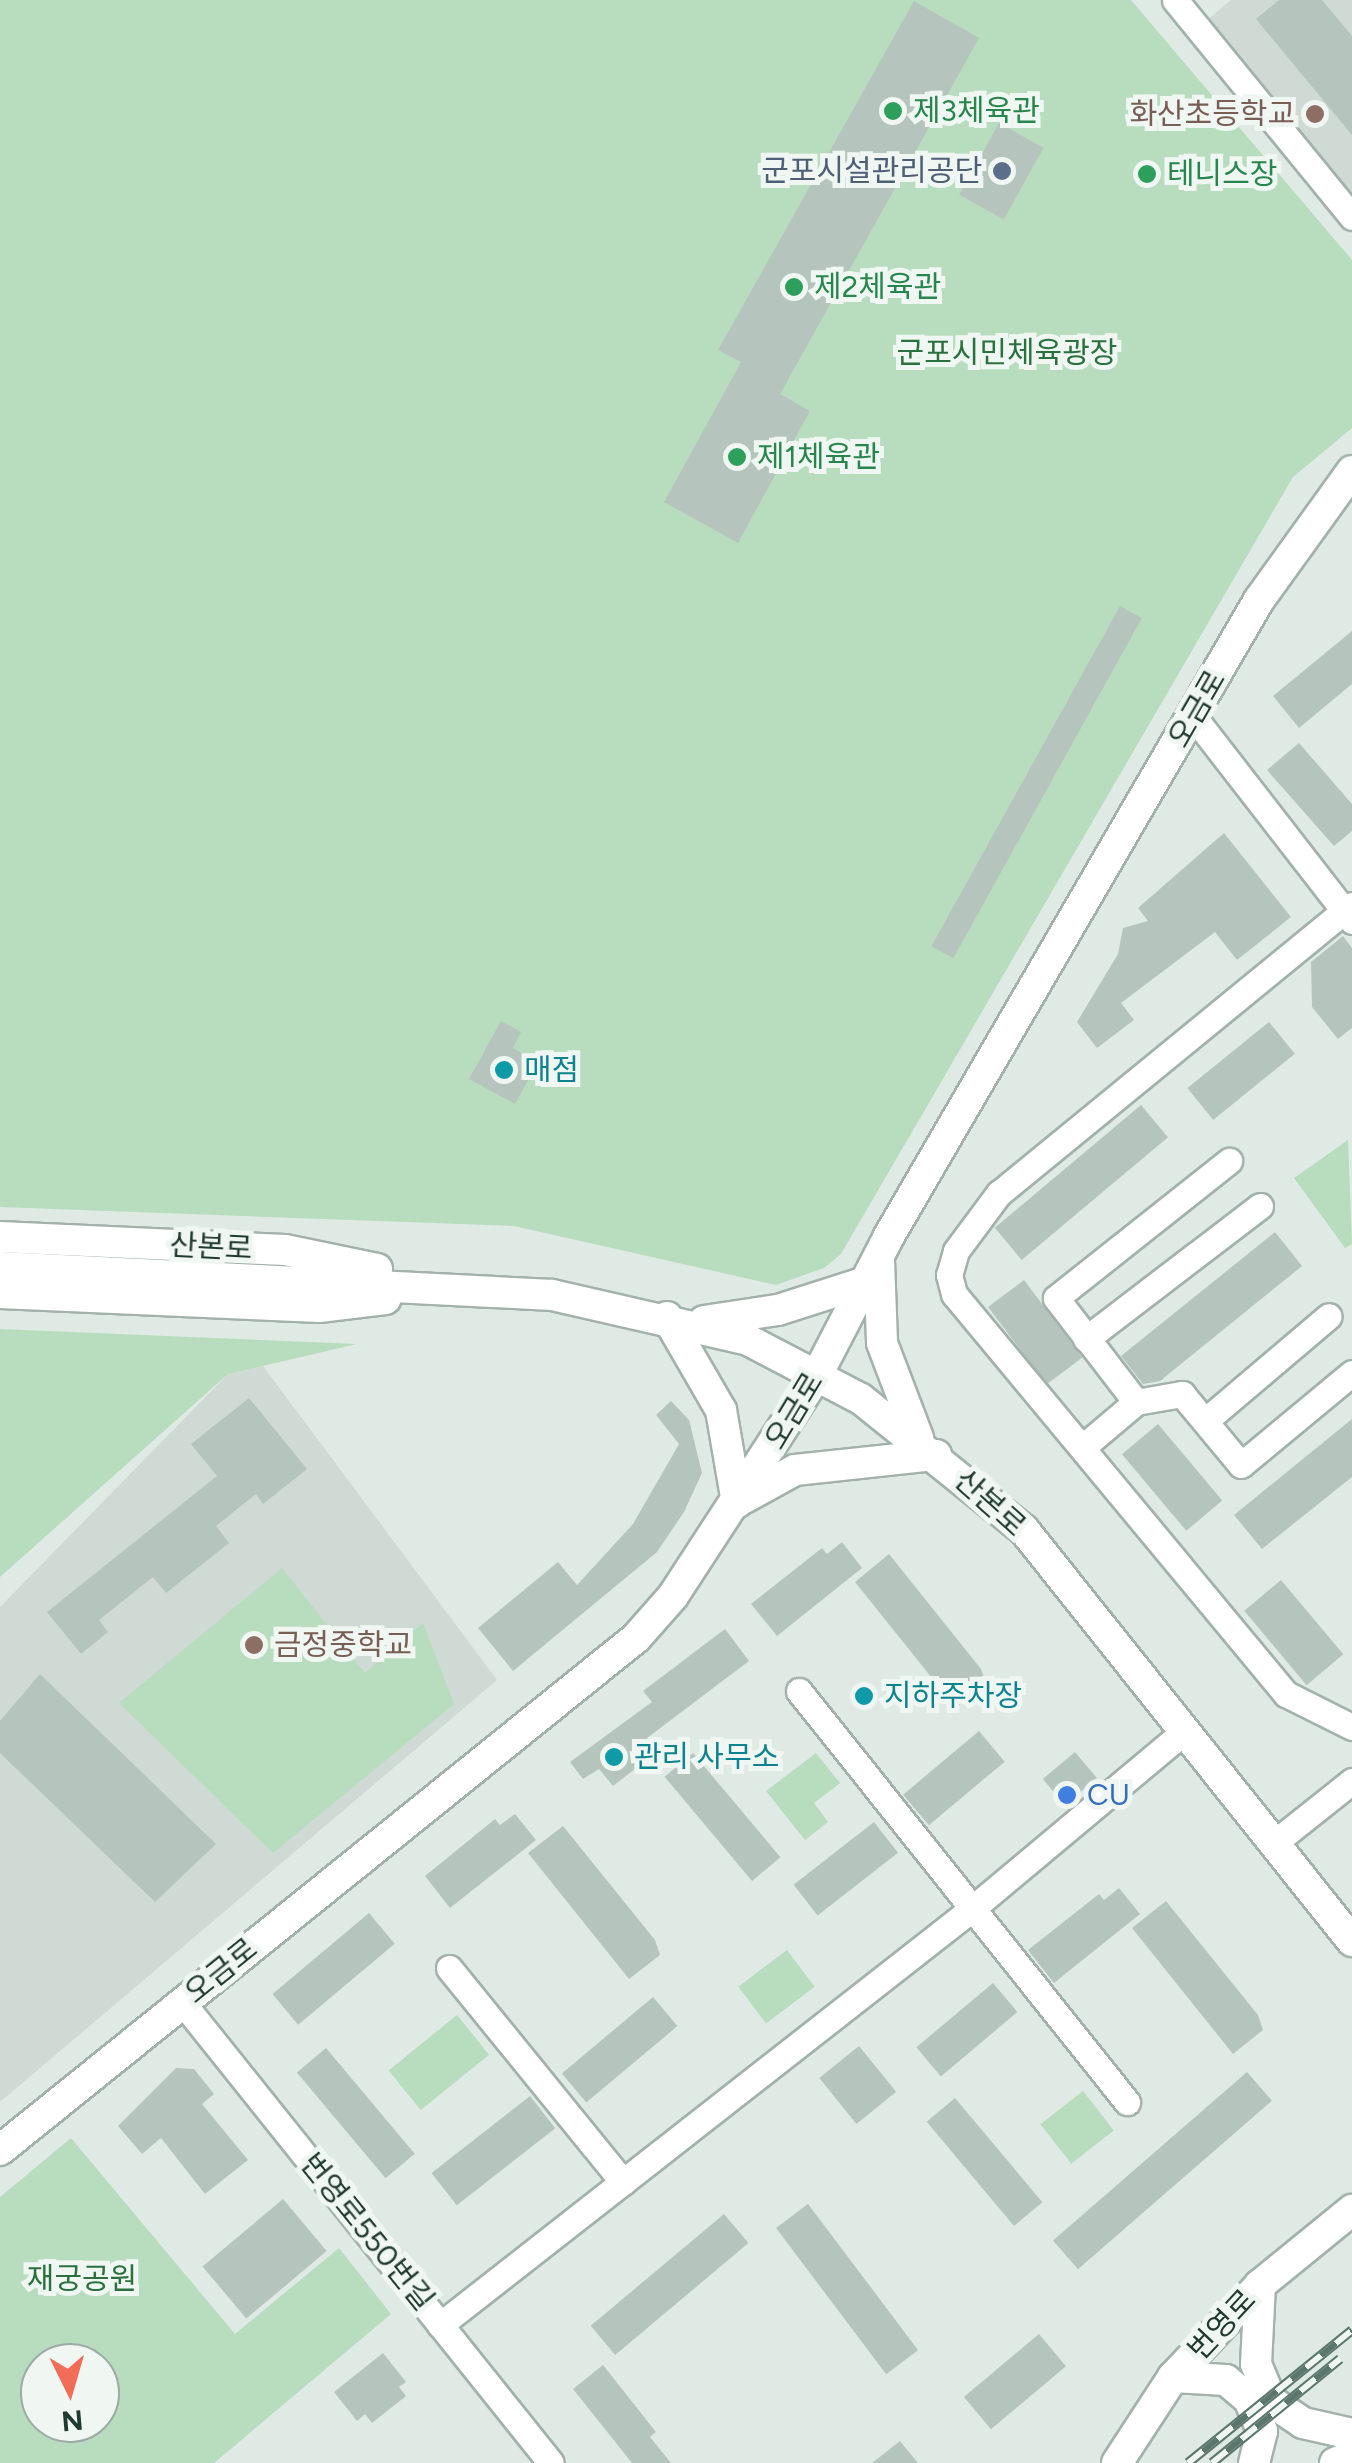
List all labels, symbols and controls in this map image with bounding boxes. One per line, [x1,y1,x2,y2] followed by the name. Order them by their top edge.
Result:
[913,93,1040,129] place label: 제3체육관
[1129,96,1295,132] place label: 화산초등학교
[882,100,904,122] marker: 제3체육관
[1304,103,1326,125] marker: 화산초등학교
[761,153,982,189] place label: 군포시설관리공단
[1167,156,1277,192] place label: 테니스장
[991,160,1013,182] marker: 군포시설관리공단
[1136,163,1158,185] marker: 테니스장
[814,269,941,305] place label: 제2체육관
[783,276,805,298] marker: 제2체육관
[897,335,1117,371] park label: 군포시민체육광장
[757,439,880,475] place label: 제1체육관
[726,446,748,468] marker: 제1체육관
[1161,664,1233,754] street label: 오금로
[524,1052,579,1088] place label: 매점
[493,1059,515,1081] marker: 매점
[169,1227,253,1267] street label: 산본로
[757,1366,831,1456] street label: 오금로
[947,1462,1033,1544] street label: 산본로
[274,1627,412,1663] place label: 금정중학교
[243,1634,265,1656] marker: 금정중학교
[884,1678,1022,1714] place label: 지하주차장
[853,1685,875,1707] marker: 지하주차장
[634,1739,779,1775] place label: 관리 사무소
[603,1746,625,1768] marker: 관리 사무소
[1087,1777,1130,1813] place label: CU
[1056,1784,1078,1806] marker: CU
[177,1931,265,2011] street label: 오금로
[293,2146,441,2318] street label: 번영로550번길
[27,2261,137,2297] park label: 재궁공원
[1181,2282,1263,2368] street label: 번영로
[20,2343,120,2443] north arrow
[60,2403,85,2439] text: N

